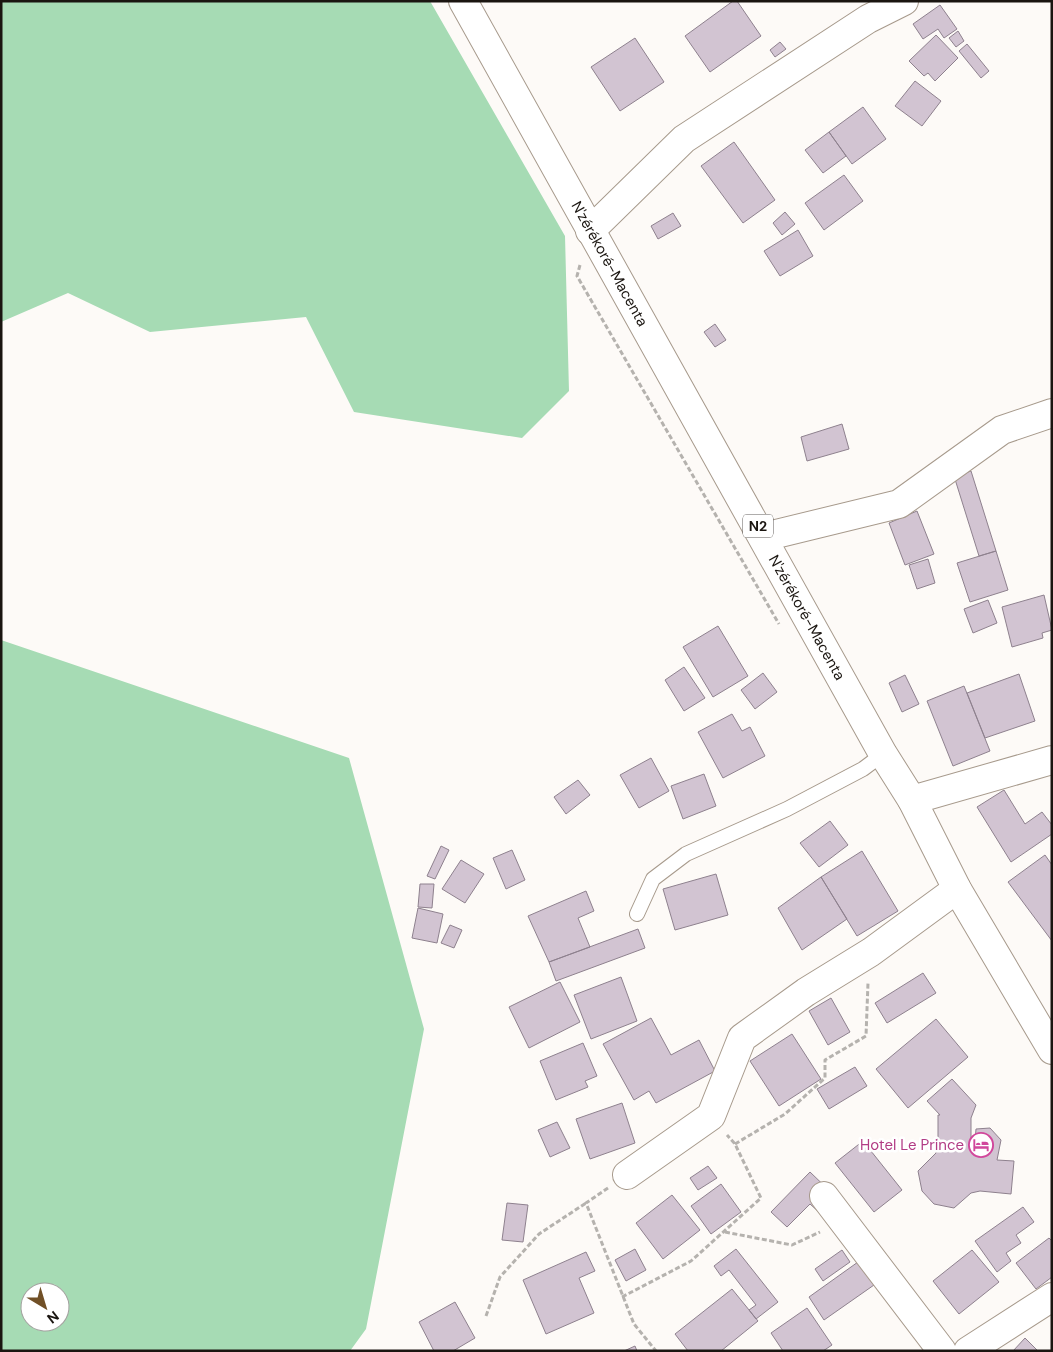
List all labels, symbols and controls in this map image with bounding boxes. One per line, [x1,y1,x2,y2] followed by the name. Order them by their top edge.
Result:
[567,198,653,330] street label: N'zérékoré-Macenta
[743,514,773,538] road number: N2
[764,551,850,684] street label: N'zérékoré-Macenta
[968,1132,994,1158] hotel icon: Hotel Le Prince
[860,1135,964,1155] place label: Hotel Le Prince
[20,1282,70,1332] north arrow
[43,1307,63,1327] text: N

